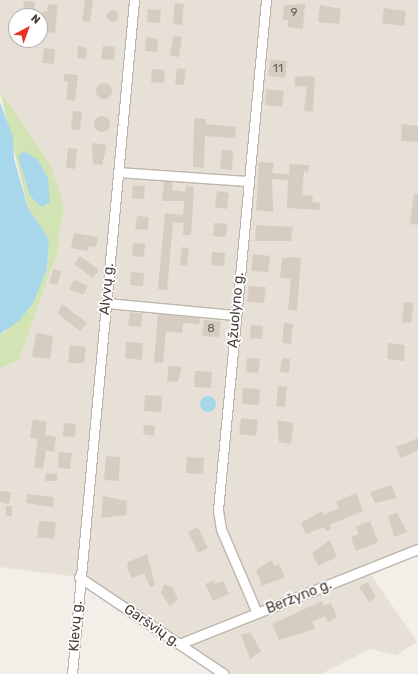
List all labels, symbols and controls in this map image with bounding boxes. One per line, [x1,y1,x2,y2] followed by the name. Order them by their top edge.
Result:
[290,6,298,20] house number: 9
[8,8,48,48] north arrow
[28,12,43,27] text: N
[273,62,283,76] house number: 11
[96,262,118,316] street label: Alyvų g.
[224,271,248,349] street label: Ąžuolyno g.
[207,322,215,336] house number: 8
[264,576,334,618] street label: Beržyno g.
[66,600,86,652] street label: Klevų g.
[121,601,183,651] street label: Garšvių g.

